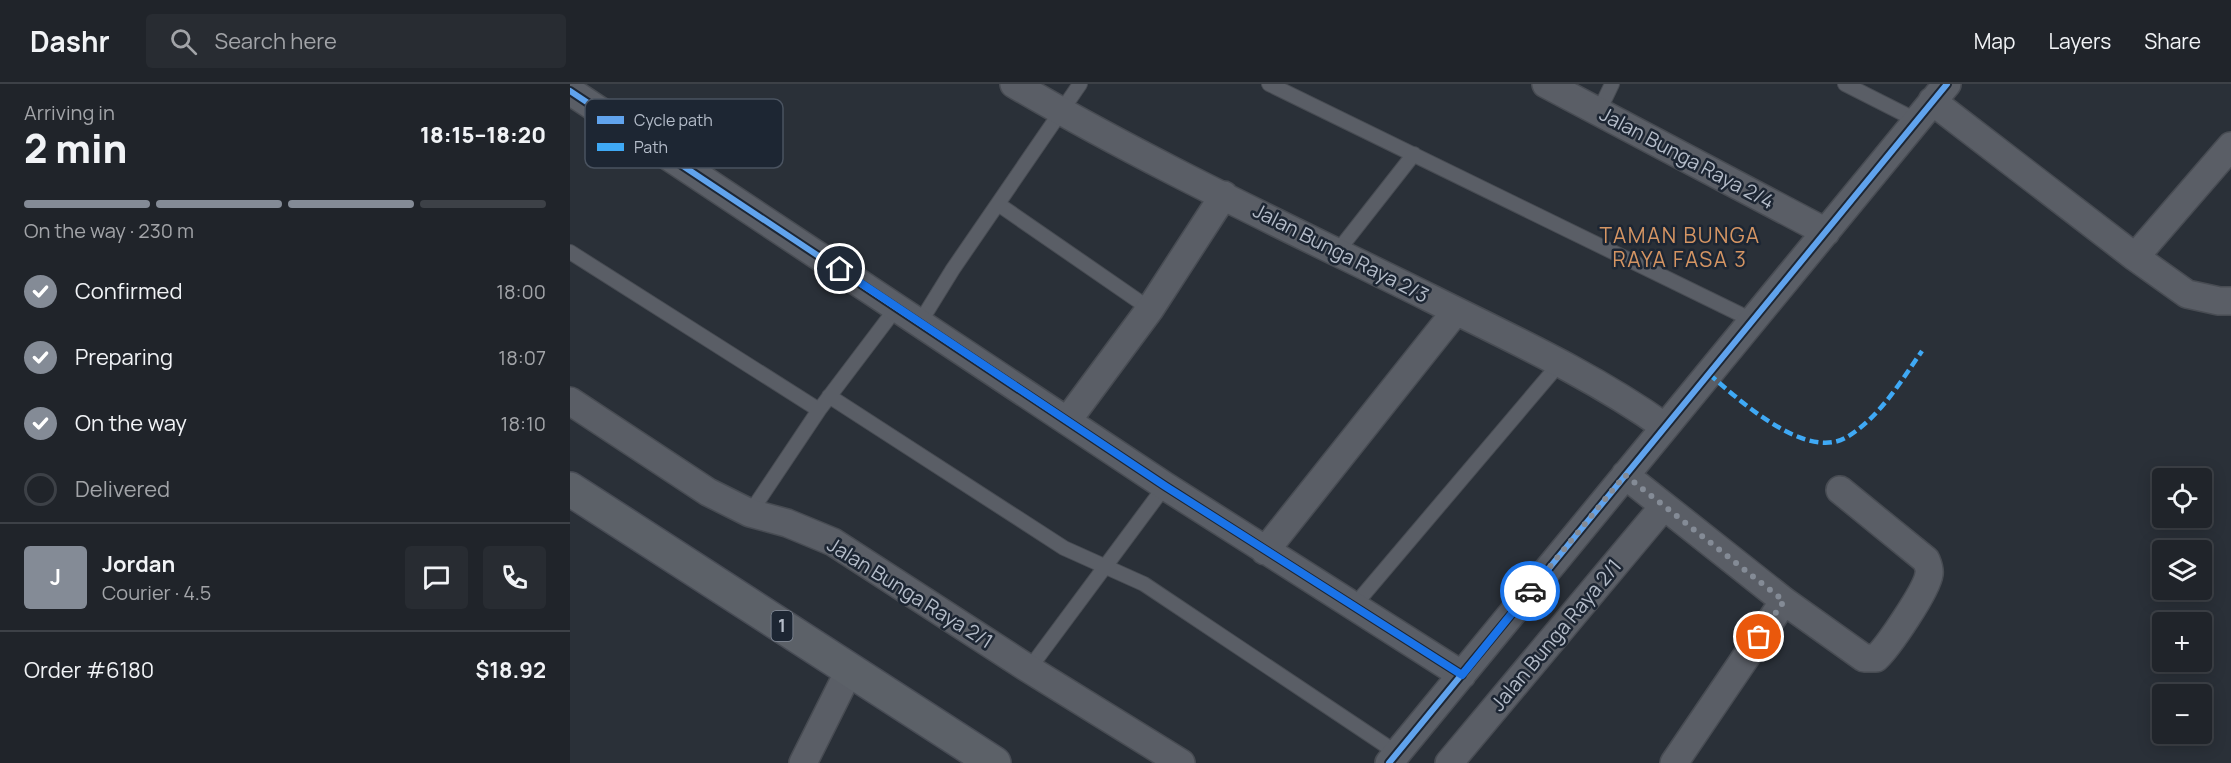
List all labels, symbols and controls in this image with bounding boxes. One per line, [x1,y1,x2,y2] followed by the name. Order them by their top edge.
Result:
[146,14,566,68] search box
[30,22,110,60] text: Dashr
[167,25,200,58] icon: search
[215,26,337,56] text: Search here
[1974,27,2015,55] text: Map
[2048,27,2111,55] text: Layers
[2144,27,2201,55] text: Share
[24,99,115,126] text: Arriving in
[585,99,783,168] legend
[1595,100,1779,215] street label: Jalan Bunga Raya 2/4
[634,109,713,131] text: Cycle path
[420,120,546,150] text: 18:15–18:20
[24,121,127,175] text: 2 min
[634,136,668,158] text: Path
[1249,197,1434,309] street label: Jalan Bunga Raya 2/3
[24,217,194,244] text: On the way · 230 m
[1599,221,1761,273] district label: TAMAN BUNGA RAYA FASA 3
[814,243,865,294] pin
[823,252,856,285] icon: home
[24,275,57,308] icon: check
[75,276,183,306] text: Confirmed
[496,278,546,305] text: 18:00
[24,341,57,374] icon: check
[75,342,173,372] text: Preparing
[498,344,546,371] text: 18:07
[24,407,57,440] icon: check
[75,408,187,438] text: On the way
[501,410,546,437] text: 18:10
[2152,468,2212,744] map controls
[2152,468,2212,528] button: locate
[75,474,170,504] text: Delivered
[822,531,998,654] street label: Jalan Bunga Raya 2/1
[2152,540,2212,600] button: layers
[405,546,468,609] button: chat
[483,546,546,609] button: phone
[102,549,175,579] text: Jordan
[1484,553,1627,716] street label: Jalan Bunga Raya 2/1
[1500,561,1560,621] courier
[50,562,61,592] text: J
[1514,575,1547,608] icon: car
[102,579,211,606] text: Courier · 4.5
[772,611,792,641] road number: 1
[1733,611,1784,662] pin
[2152,612,2212,672] button: +
[1742,620,1775,653] icon: bag
[24,655,154,685] text: Order #6180
[476,655,546,685] text: $18.92
[2152,684,2212,744] button: −

